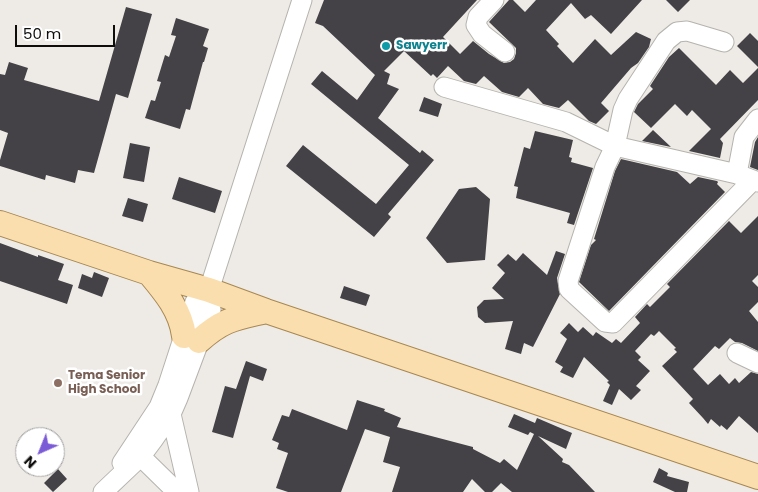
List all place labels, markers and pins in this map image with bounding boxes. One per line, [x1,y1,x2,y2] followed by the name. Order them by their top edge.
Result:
[396,39,447,53] place label: Sawyerr
[380,40,392,52] marker: Sawyerr
[68,369,145,397] place label: Tema Senior High School
[52,377,64,389] marker: Tema Senior High School

